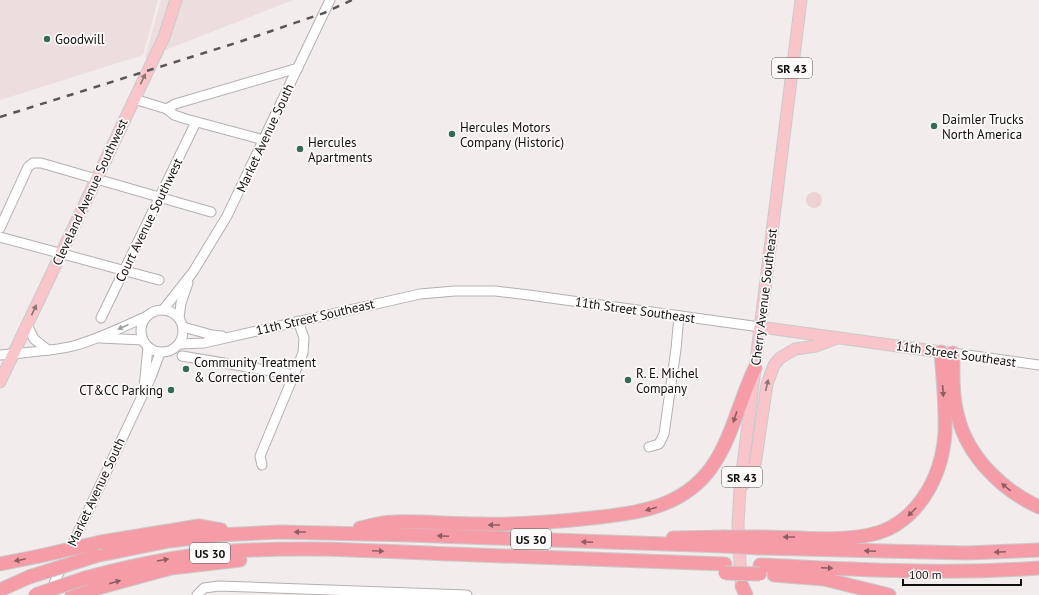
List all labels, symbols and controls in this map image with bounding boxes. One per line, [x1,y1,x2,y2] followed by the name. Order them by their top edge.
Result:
[55,31,105,48] place label: Goodwill
[42,34,52,44] marker: Goodwill
[772,58,812,78] road number: SR 43
[140,74,146,85] one-way arrow
[232,81,298,195] street label: Market Avenue South
[942,111,1024,143] place label: Daimler Trucks North America
[48,115,132,268] street label: Cleveland Avenue Southwest
[460,119,564,151] place label: Hercules Motors Company (Historic)
[929,121,939,131] marker: Daimler Trucks North America
[447,129,457,139] marker: Hercules Motors Company (Historic)
[308,134,372,166] place label: Hercules Apartments
[295,144,305,154] marker: Hercules Apartments
[112,155,187,285] street label: Court Avenue Southwest
[747,227,781,367] street label: Cherry Avenue Southeast
[574,293,697,327] street label: 11th Street Southeast
[254,295,377,339] street label: 11th Street Southeast
[31,304,37,315] one-way arrow
[117,324,128,330] one-way arrow
[895,337,1018,371] street label: 11th Street Southeast
[194,354,317,386] place label: Community Treatment & Correction Center
[181,364,191,374] marker: Community Treatment & Correction Center
[636,365,699,397] place label: R. E. Michel Company
[623,375,633,385] marker: R. E. Michel Company
[764,378,770,391] one-way arrow
[79,382,163,399] place label: CT&CC Parking
[940,384,947,397] one-way arrow
[166,385,176,395] marker: CT&CC Parking
[732,412,738,424] one-way arrow
[63,435,129,549] street label: Market Avenue South
[722,467,762,487] road number: SR 43
[1000,482,1011,491] one-way arrow
[645,506,657,512] one-way arrow
[907,507,917,517] one-way arrow
[488,521,500,528] one-way arrow
[293,529,306,535] one-way arrow
[511,529,551,549] road number: US 30
[436,533,449,539] one-way arrow
[782,534,795,540] one-way arrow
[581,538,593,545] one-way arrow
[190,543,230,563] road number: US 30
[372,548,385,554] one-way arrow
[864,548,876,555] one-way arrow
[994,549,1006,556] one-way arrow
[157,557,169,563] one-way arrow
[14,558,26,564] one-way arrow
[903,561,1021,587] scale bar
[821,564,833,571] one-way arrow
[909,567,942,582] text: 100 m
[109,579,121,585] one-way arrow

